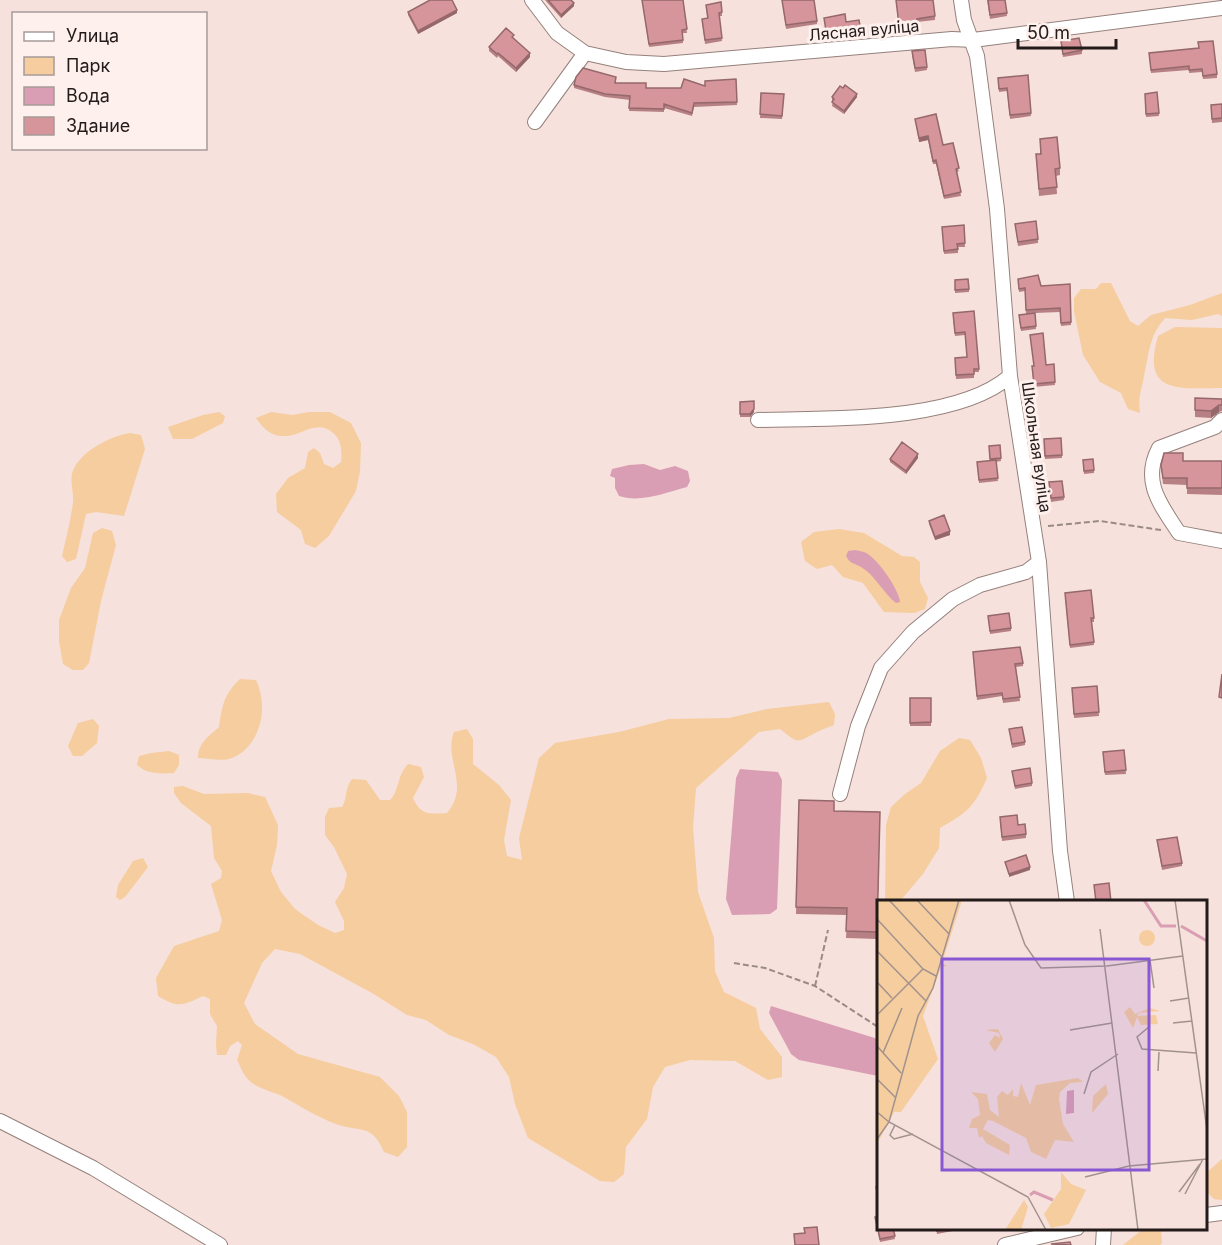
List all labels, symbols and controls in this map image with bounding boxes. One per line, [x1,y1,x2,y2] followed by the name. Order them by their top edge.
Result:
[12,12,207,150] legend
[1018,12,1116,50] scale bar
[808,15,920,45] street label: Лясная вуліца
[1027,22,1070,43] text: 50 m
[66,25,119,46] text: Улица
[66,55,111,76] text: Парк
[66,85,110,106] text: Вода
[66,115,130,136] text: Здание
[1018,380,1056,514] street label: Школьная вуліца
[877,900,1207,1230] inset map

